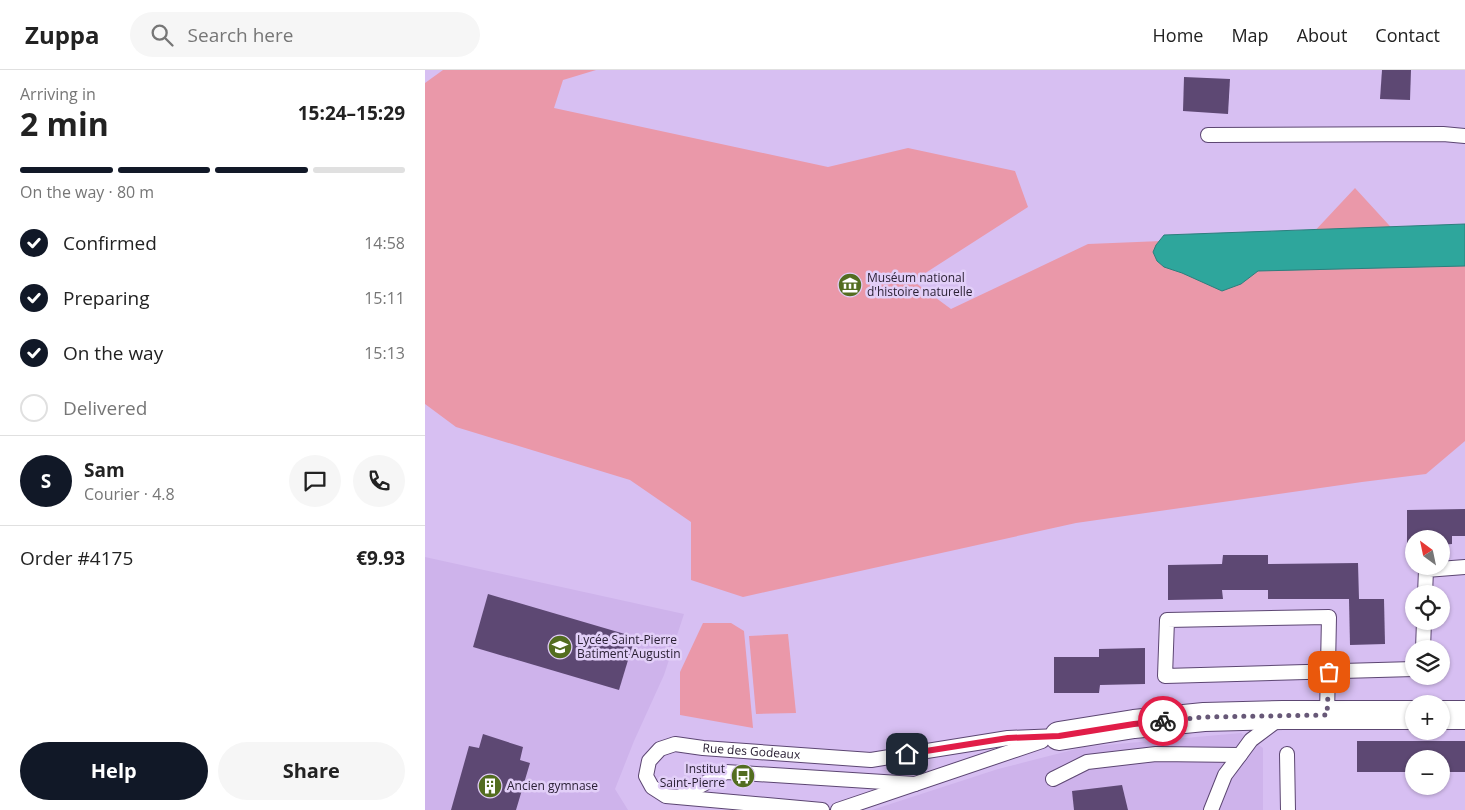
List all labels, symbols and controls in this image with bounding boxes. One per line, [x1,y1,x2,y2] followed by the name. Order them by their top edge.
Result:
[130,12,480,57] search box
[25,18,100,51] text: Zuppa
[148,21,176,49] icon: search
[188,22,293,48] text: Search here
[1153,23,1203,47] text: Home
[1231,23,1269,47] text: Map
[1297,23,1347,47] text: About
[1375,23,1440,47] text: Contact
[20,83,96,105] text: Arriving in
[298,100,405,126] text: 15:24–15:29
[20,102,109,145] text: 2 min
[20,181,154,203] text: On the way · 80 m
[20,229,48,257] icon: check
[63,230,157,256] text: Confirmed
[364,232,405,254] text: 14:58
[867,269,973,300] place label: Muséum national d'histoire naturelle
[837,272,863,298] museum icon: Muséum national d'histoire naturelle
[20,284,48,312] icon: check
[63,285,150,311] text: Preparing
[364,287,405,309] text: 15:11
[20,339,48,367] icon: check
[63,340,163,366] text: On the way
[364,342,405,364] text: 15:13
[63,395,147,421] text: Delivered
[289,455,341,507] button: chat
[353,455,405,507] button: phone
[84,457,125,483] text: Sam
[41,468,51,494] text: S
[84,483,175,505] text: Courier · 4.8
[1405,530,1450,575] north arrow
[1405,530,1450,795] map controls
[20,545,133,571] text: Order #4175
[356,545,405,571] text: €9.93
[1405,585,1450,630] button: locate
[577,631,681,662] place label: Lycée Saint-Pierre Batiment Augustin
[547,634,573,660] school or university icon: Lycée Saint-Pierre Batiment Augustin
[1405,640,1450,685] button: layers
[1308,651,1350,693] pin
[1315,658,1343,686] icon: bag
[1405,695,1450,740] button: +
[1138,696,1188,746] courier
[1149,707,1177,735] icon: bike
[886,733,928,775] pin
[702,739,802,763] street label: Rue des Godeaux
[893,740,921,768] icon: home
[20,742,208,800] button: Help
[218,742,405,800] button: Share
[1405,750,1450,795] button: −
[660,760,725,791] place label: Institut Saint-Pierre
[730,763,756,789] bus stop icon: Institut Saint-Pierre
[477,773,503,799] building icon: Ancien gymnase
[507,777,598,794] place label: Ancien gymnase

